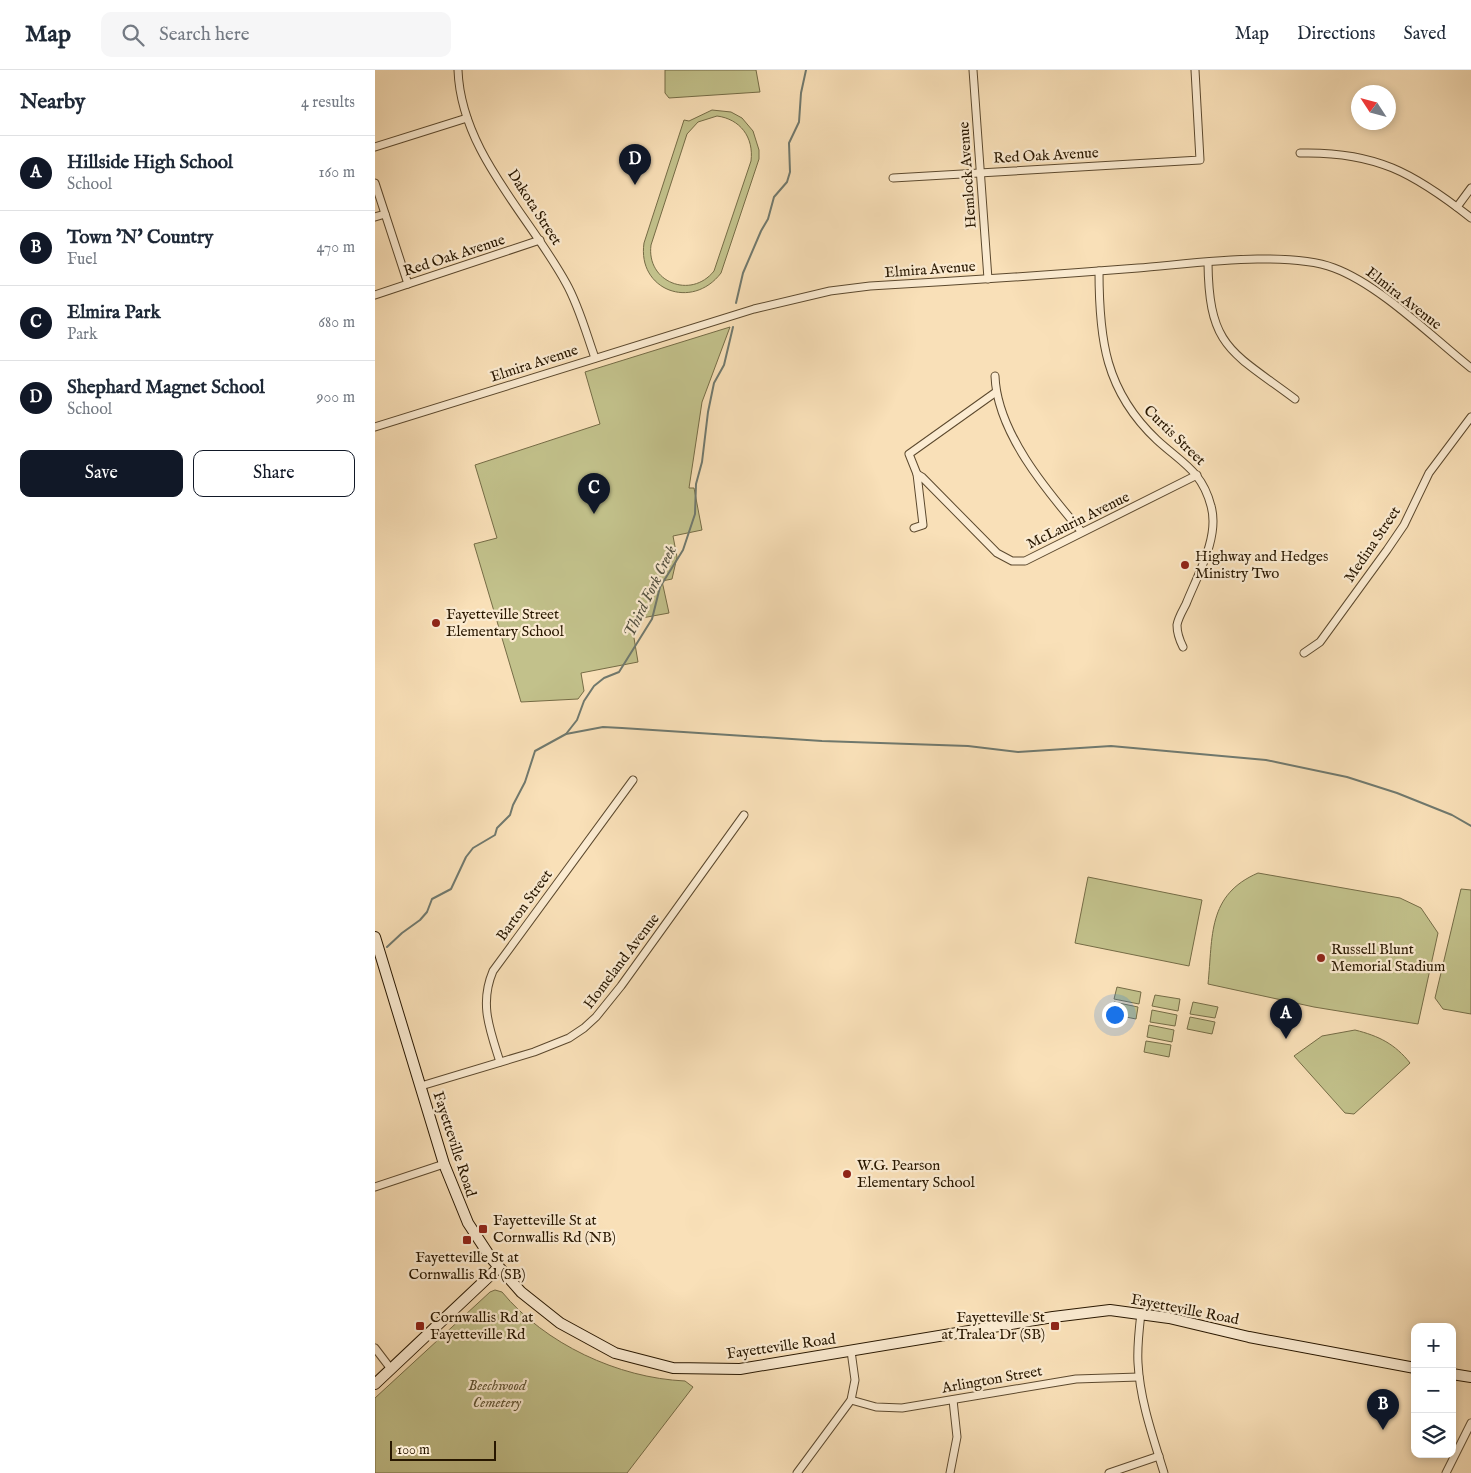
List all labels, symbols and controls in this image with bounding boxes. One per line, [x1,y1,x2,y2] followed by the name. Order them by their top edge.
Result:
[101,12,451,57] search box
[25,19,71,50] text: Map
[119,21,147,49] icon: search
[159,23,250,47] text: Search here
[1235,23,1269,46] text: Map
[1297,23,1375,46] text: Directions
[1403,23,1446,46] text: Saved
[1351,85,1396,130] north arrow
[20,89,85,116] text: Nearby
[301,93,355,113] text: 4 results
[954,121,981,229] street label: Hemlock Avenue
[993,143,1099,168] street label: Red Oak Avenue
[619,144,651,185] pin: D
[67,151,233,175] text: Hillside High School
[31,163,41,183] text: A
[319,163,355,183] text: 160 m
[503,166,566,249] street label: Dakota Street
[67,175,112,195] text: School
[67,226,213,250] text: Town 'N' Country
[401,230,507,281] street label: Red Oak Avenue
[31,238,41,258] text: B
[316,238,355,258] text: 470 m
[67,250,97,270] text: Fuel
[884,257,976,282] street label: Elmira Avenue
[1362,263,1446,334] street label: Elmira Avenue
[67,301,161,325] text: Elmira Park
[30,313,42,333] text: C
[318,313,355,333] text: 680 m
[67,325,97,345] text: Park
[488,340,581,387] street label: Elmira Avenue
[67,376,265,400] text: Shephard Magnet School
[30,388,42,408] text: D
[316,388,355,408] text: 900 m
[67,400,112,420] text: School
[1140,401,1210,470] street label: Curtis Street
[20,450,183,497] button: Save
[193,450,355,497] button: Share
[578,473,610,514] pin: C
[1024,487,1133,554] street label: McLaurin Avenue
[1340,503,1405,586] street label: Medina Street
[620,542,682,641] water label: Third Fork Creek
[1195,547,1328,583] place label: Highway and Hedges Ministry Two
[1179,559,1191,571] marker: Highway and Hedges Ministry Two
[446,605,565,641] place label: Fayetteville Street Elementary School
[430,617,442,629] marker: Fayetteville Street Elementary School
[492,866,557,945] street label: Barton Street
[579,910,664,1013] street label: Homeland Avenue
[1331,940,1446,976] place label: Russell Blunt Memorial Stadium
[1315,952,1327,964] marker: Russell Blunt Memorial Stadium
[1270,998,1302,1039] pin: A
[1102,1002,1128,1028] your location
[429,1089,481,1200] street label: Fayetteville Road
[857,1156,976,1192] place label: W.G. Pearson Elementary School
[841,1168,853,1180] marker: W.G. Pearson Elementary School
[493,1211,616,1247] place label: Fayetteville St at Cornwallis Rd (NB)
[477,1223,489,1235] marker: Fayetteville St at Cornwallis Rd (NB)
[461,1234,473,1246] marker: Fayetteville St at Cornwallis Rd (SB)
[408,1248,526,1284] place label: Fayetteville St at Cornwallis Rd (SB)
[1129,1290,1242,1329] street label: Fayetteville Road
[430,1308,533,1344] place label: Cornwallis Rd at Fayetteville Rd
[942,1308,1045,1344] place label: Fayetteville St at Tralea Dr (SB)
[414,1320,426,1332] marker: Cornwallis Rd at Fayetteville Rd
[1049,1320,1061,1332] marker: Fayetteville St at Tralea Dr (SB)
[1411,1323,1456,1458] map controls
[1411,1323,1456,1368] button: +
[725,1329,838,1364] street label: Fayetteville Road
[939,1361,1044,1398] street label: Arlington Street
[1411,1368,1456,1413] button: −
[468,1376,527,1412] park label: Beechwood Cemetery
[1367,1389,1399,1430] pin: B
[1411,1413,1456,1458] button: layers
[390,1438,496,1461] scale bar
[397,1441,430,1459] text: 100 m

